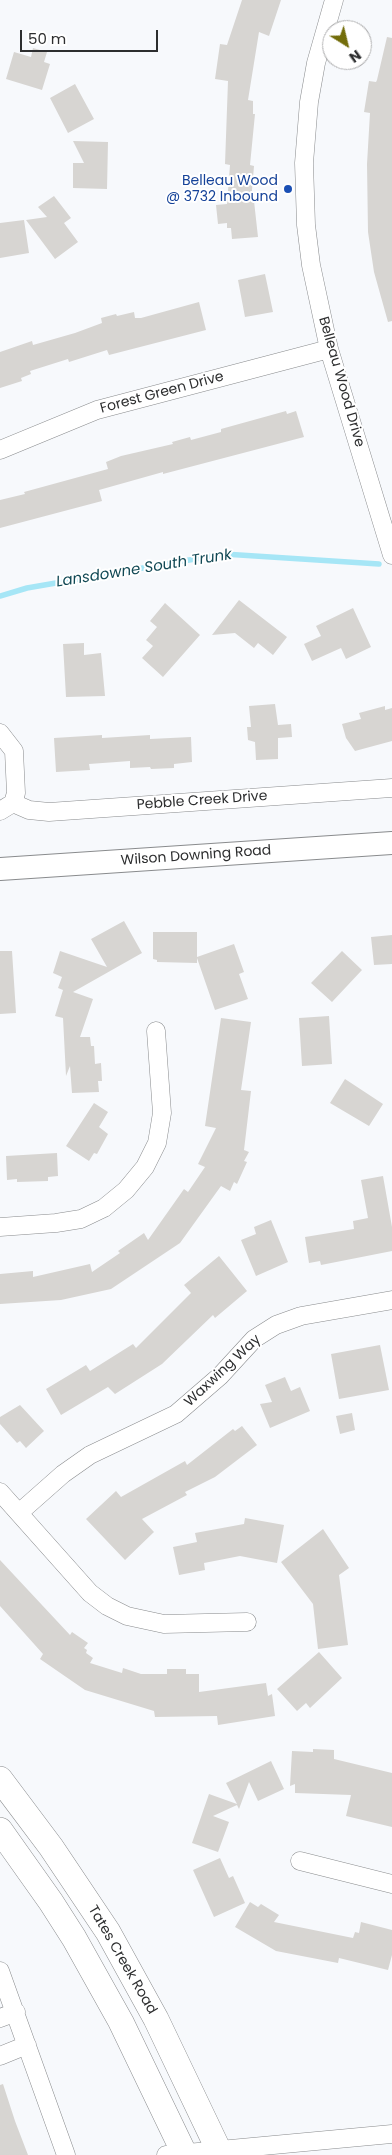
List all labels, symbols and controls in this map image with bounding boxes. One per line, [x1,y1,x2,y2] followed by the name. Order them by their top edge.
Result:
[22,20,160,52] scale bar
[322,20,372,70] north arrow
[28,28,66,49] text: 50 m
[345,45,365,68] text: N
[166,173,278,206] place label: Belleau Wood @ 3732 Inbound
[282,183,294,195] marker: Belleau Wood @ 3732 Inbound
[314,315,368,449] street label: Belleau Wood Drive
[98,368,226,418] street label: Forest Green Drive
[55,546,233,592] water label: Lansdowne South Trunk
[136,788,268,814] street label: Pebble Creek Drive
[120,842,272,870] street label: Wilson Downing Road
[181,1331,265,1411] street label: Waxwing Way
[84,1903,160,2017] street label: Tates Creek Road

